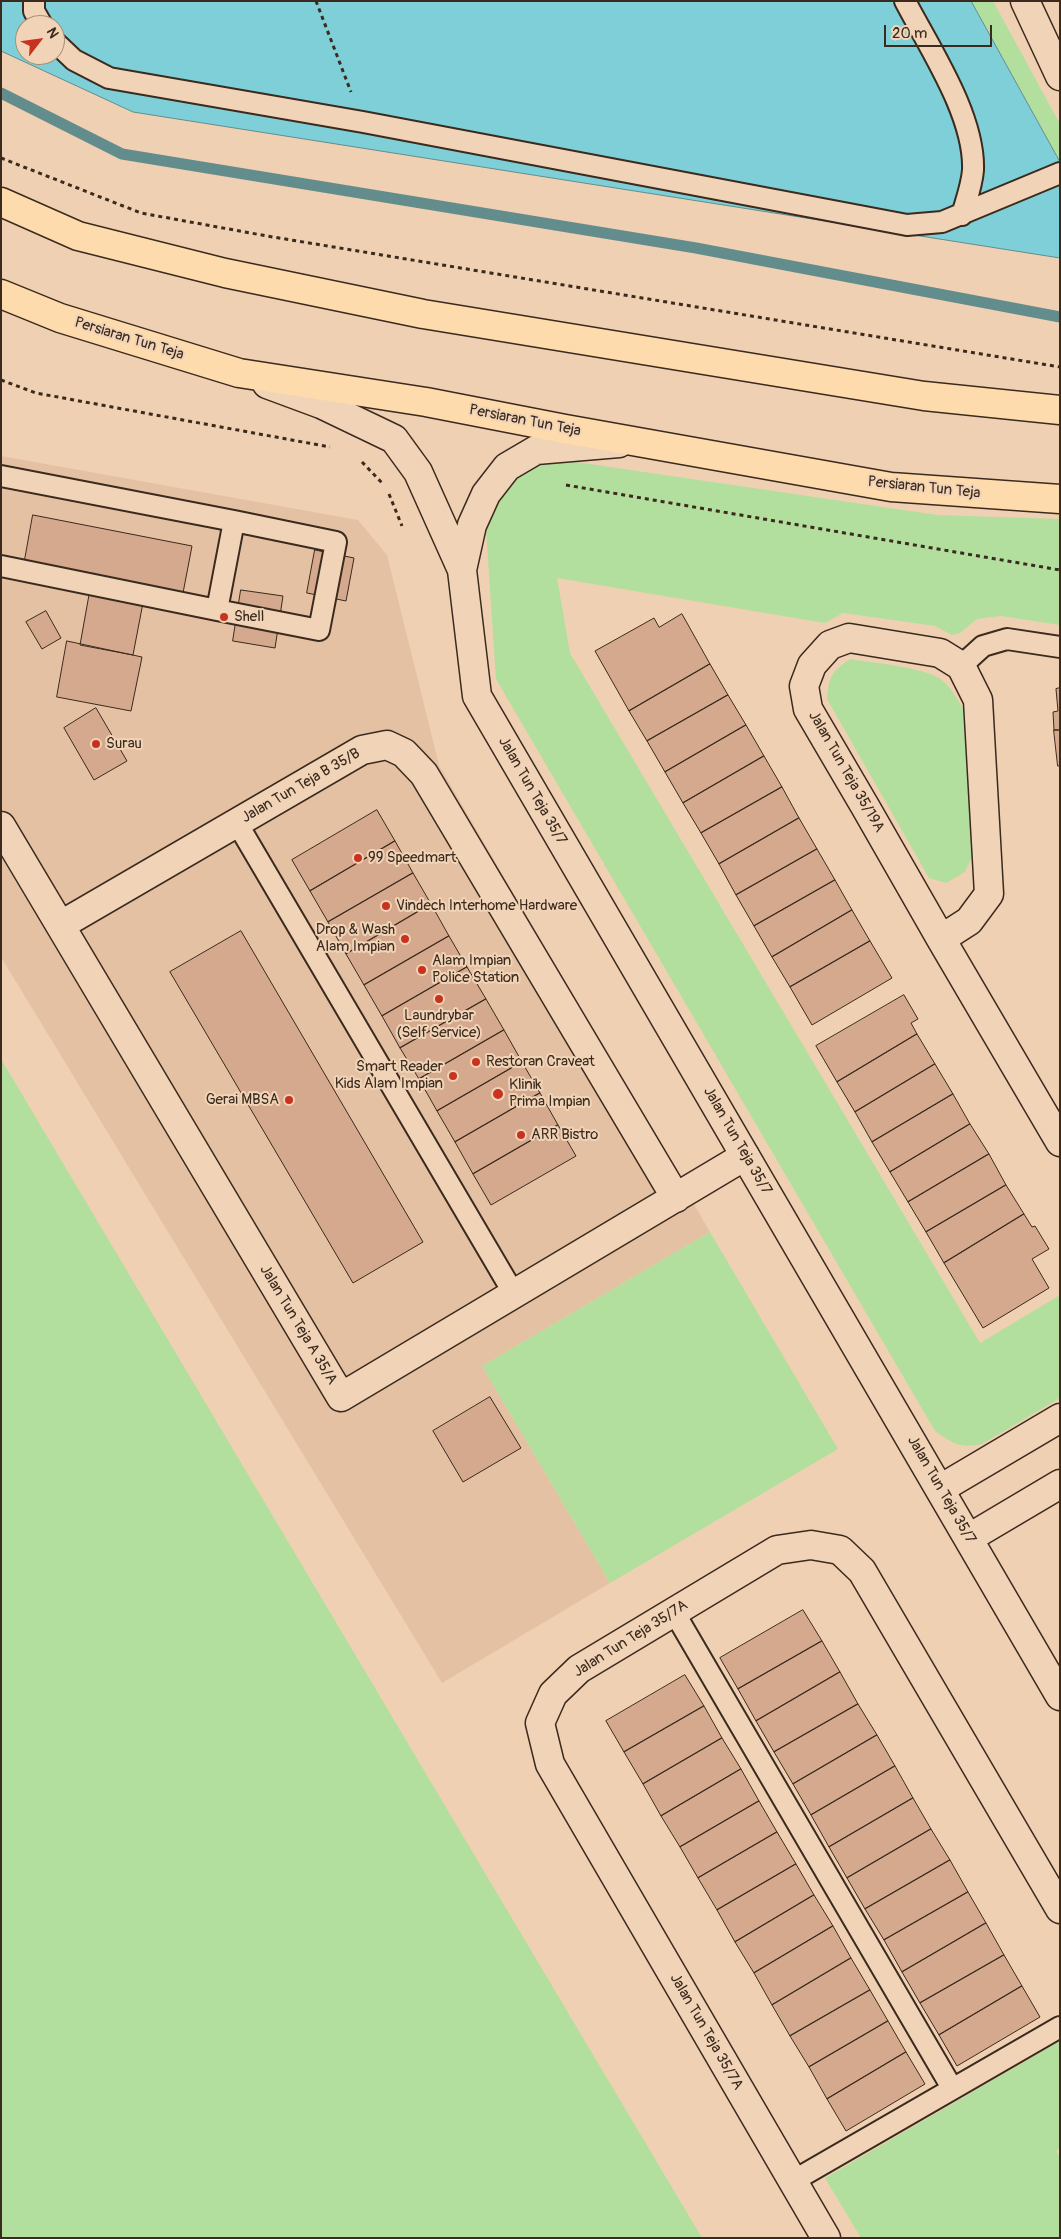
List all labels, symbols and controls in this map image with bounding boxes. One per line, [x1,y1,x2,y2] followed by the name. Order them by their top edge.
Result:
[15,15,65,65] north arrow
[886,15,994,47] scale bar
[43,24,62,41] text: N
[892,24,927,43] text: 20 m
[72,314,186,364] street label: Persiaran Tun Teja
[468,401,582,441] street label: Persiaran Tun Teja
[867,473,981,503] street label: Persiaran Tun Teja
[234,608,264,626] place label: Shell
[218,611,230,623] marker: Shell
[804,708,888,836] street label: Jalan Tun Teja 35/19A
[494,734,570,848] street label: Jalan Tun Teja 35/7
[106,735,142,753] place label: Surau
[90,738,102,750] marker: Surau
[239,745,363,827] street label: Jalan Tun Teja B 35/B
[368,849,456,867] place label: 99 Speedmart
[352,852,364,864] marker: 99 Speedmart
[396,897,577,915] place label: Vindech Interhome Hardware
[380,900,392,912] marker: Vindech Interhome Hardware
[316,921,395,956] place label: Drop & Wash Alam Impian
[399,933,411,945] marker: Drop & Wash Alam Impian
[432,952,519,987] place label: Alam Impian Police Station
[416,964,428,976] marker: Alam Impian Police Station
[433,993,445,1005] marker: Laundrybar (Self Service)
[396,1007,482,1042] place label: Laundrybar (Self Service)
[486,1053,595,1071] place label: Restoran Craveat
[470,1056,482,1068] marker: Restoran Craveat
[335,1058,443,1093] place label: Smart Reader Kids Alam Impian
[447,1070,459,1082] marker: Smart Reader Kids Alam Impian
[509,1076,591,1111] place label: Klinik Prima Impian
[699,1084,775,1198] street label: Jalan Tun Teja 35/7
[491,1087,505,1101] marker: Klinik Prima Impian
[206,1091,279,1109] place label: Gerai MBSA
[283,1094,295,1106] marker: Gerai MBSA
[531,1126,598,1144] place label: ARR Bistro
[515,1129,527,1141] marker: ARR Bistro
[255,1262,341,1388] street label: Jalan Tun Teja A 35/A
[903,1433,979,1547] street label: Jalan Tun Teja 35/7
[571,1597,691,1681] street label: Jalan Tun Teja 35/7A
[665,1971,747,2093] street label: Jalan Tun Teja 35/7A

